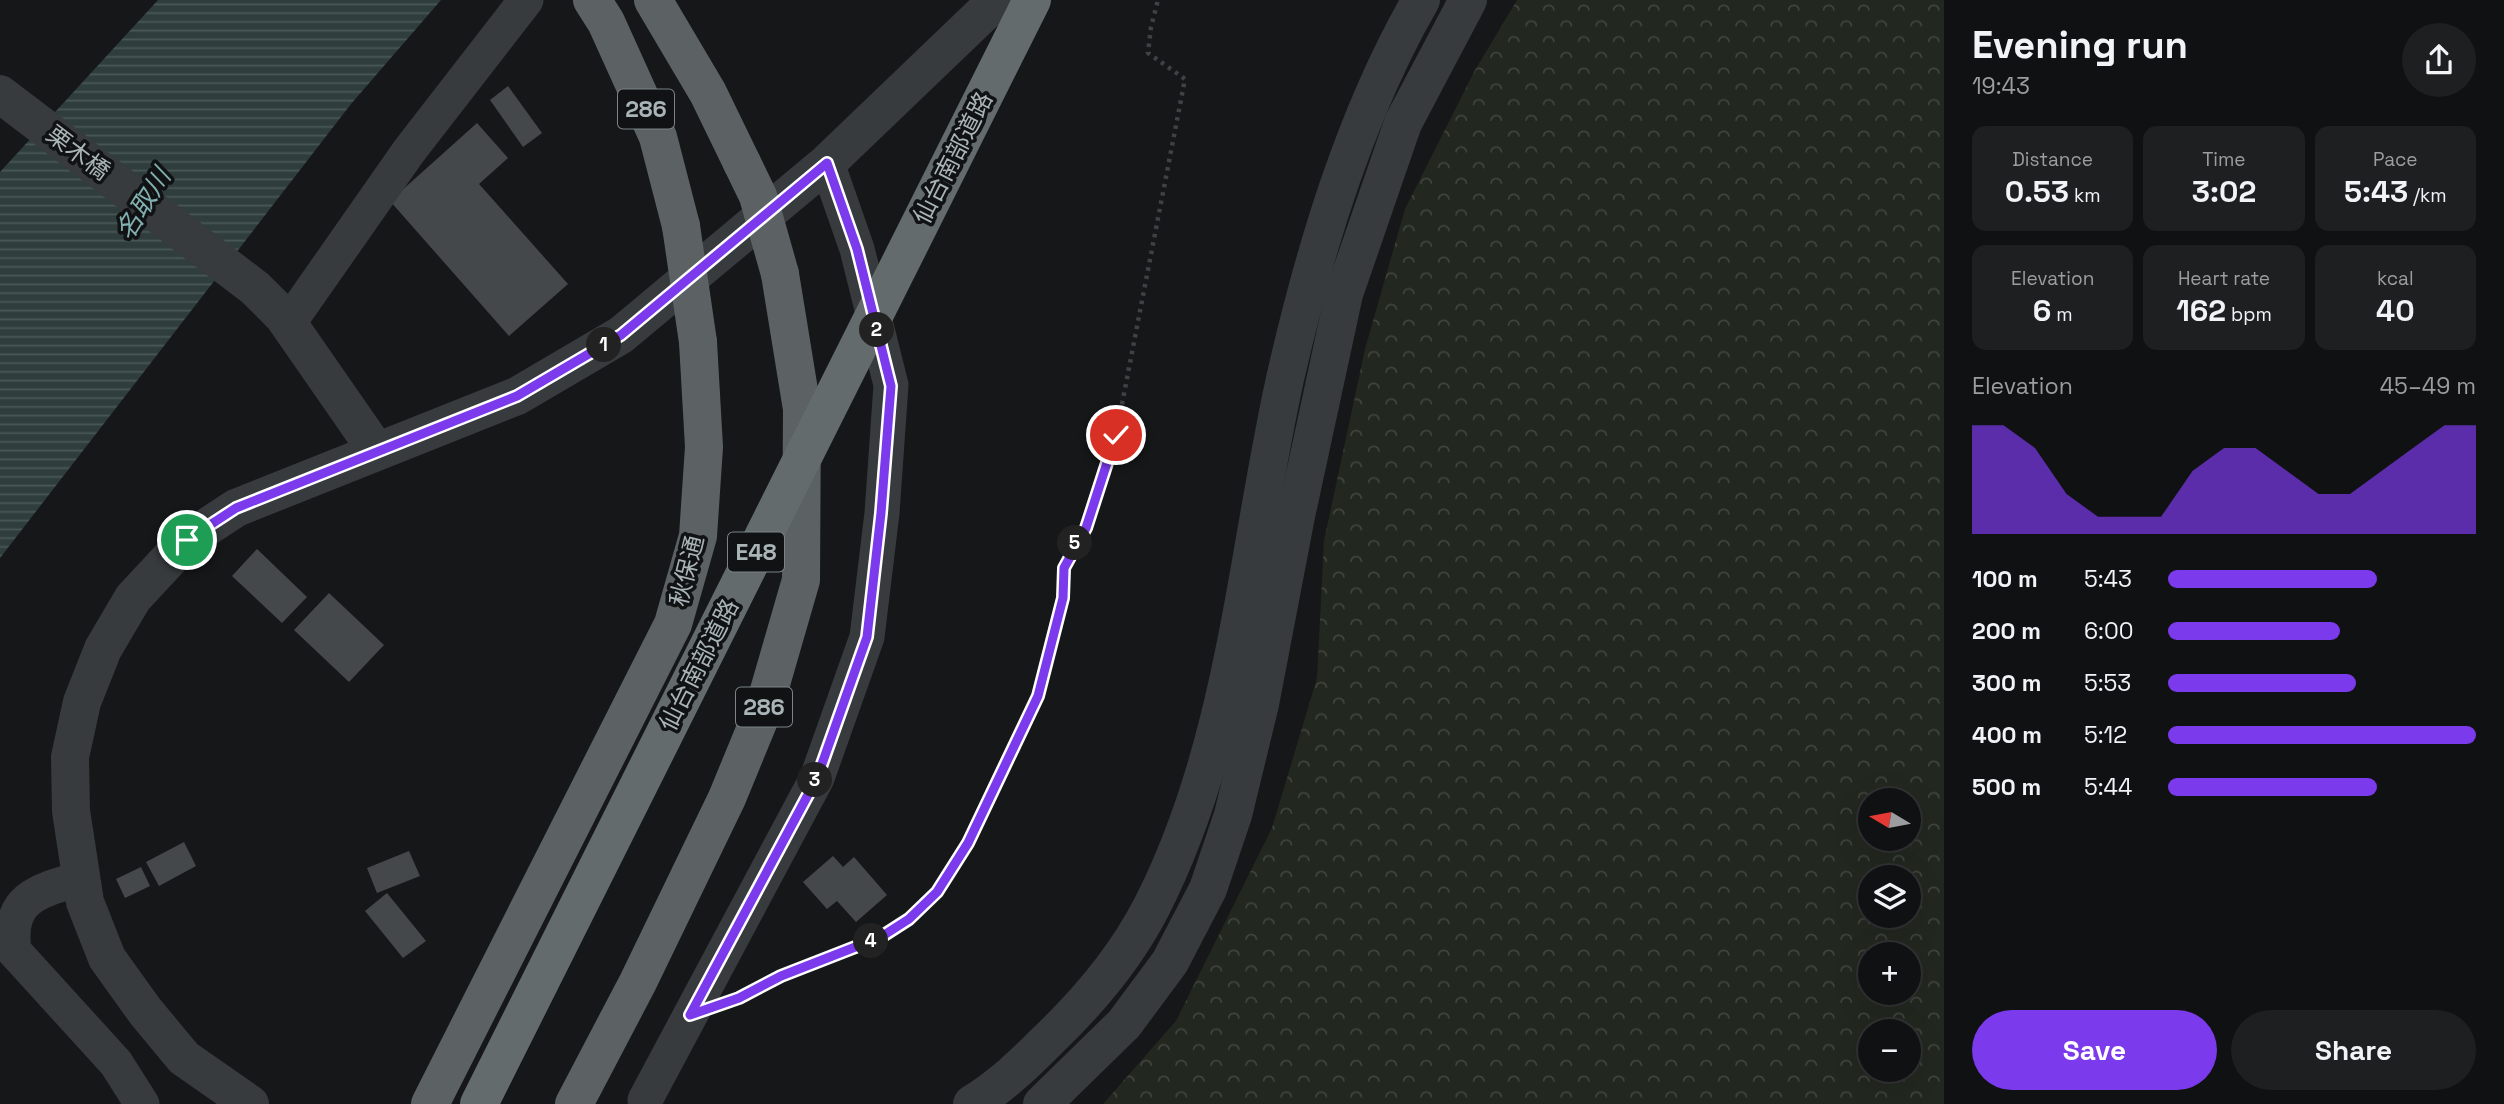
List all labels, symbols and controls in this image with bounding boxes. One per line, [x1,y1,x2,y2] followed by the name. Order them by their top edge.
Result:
[1972,21,2188,69] text: Evening run
[2402,23,2476,97] button: share
[1972,71,2030,101] text: 19:43
[906,87,999,229] street label: 仙台南部道路
[618,90,674,128] road number: 286
[40,119,116,187] street label: 栗木橋
[2012,147,2093,172] text: Distance
[2202,147,2246,172] text: Time
[2373,147,2418,172] text: Pace
[108,159,180,246] water label: 名取川
[2005,172,2069,211] text: 0.53
[2192,172,2256,211] text: 3:02
[2344,172,2408,211] text: 5:43
[2069,183,2101,208] text: km
[2408,183,2447,208] text: /km
[2011,266,2094,291] text: Elevation
[2178,266,2270,291] text: Heart rate
[2377,266,2414,291] text: kcal
[2033,291,2051,330] text: 6
[2176,291,2226,330] text: 162
[2376,291,2415,330] text: 40
[2051,302,2073,327] text: m
[2226,302,2272,327] text: bpm
[860,312,894,348] pin: 2
[871,317,882,342] text: 2
[586,328,622,362] pin: 1
[599,332,608,357] text: 1
[1972,371,2073,401] text: Elevation
[2380,371,2476,401] text: 45–49 m
[1086,405,1146,465] pin
[1097,416,1135,454] icon: check
[157,510,217,570] pin
[168,521,206,559] icon: arrive
[1058,526,1092,560] pin: 5
[1069,530,1080,555] text: 5
[663,532,710,610] street label: 秋保通
[728,532,784,572] road number: E48
[1972,564,2038,594] text: 100 m
[2084,564,2132,594] text: 5:43
[652,594,745,736] street label: 仙台南部道路
[1972,616,2041,646] text: 200 m
[2084,616,2133,646] text: 6:00
[1972,668,2041,698] text: 300 m
[2084,668,2131,698] text: 5:53
[736,688,792,726] road number: 286
[1972,720,2042,750] text: 400 m
[2084,720,2127,750] text: 5:12
[798,762,832,798] pin: 3
[809,767,820,792] text: 3
[1972,772,2041,802] text: 500 m
[2084,772,2132,802] text: 5:44
[1858,788,1922,850] north arrow
[1858,788,1921,1082] map controls
[1858,865,1921,928] button: layers
[854,923,888,958] pin: 4
[864,928,877,953] text: 4
[1858,942,1921,1005] button: +
[1972,1010,2217,1090] button: Save
[2231,1010,2476,1090] button: Share
[1858,1019,1921,1082] button: −

